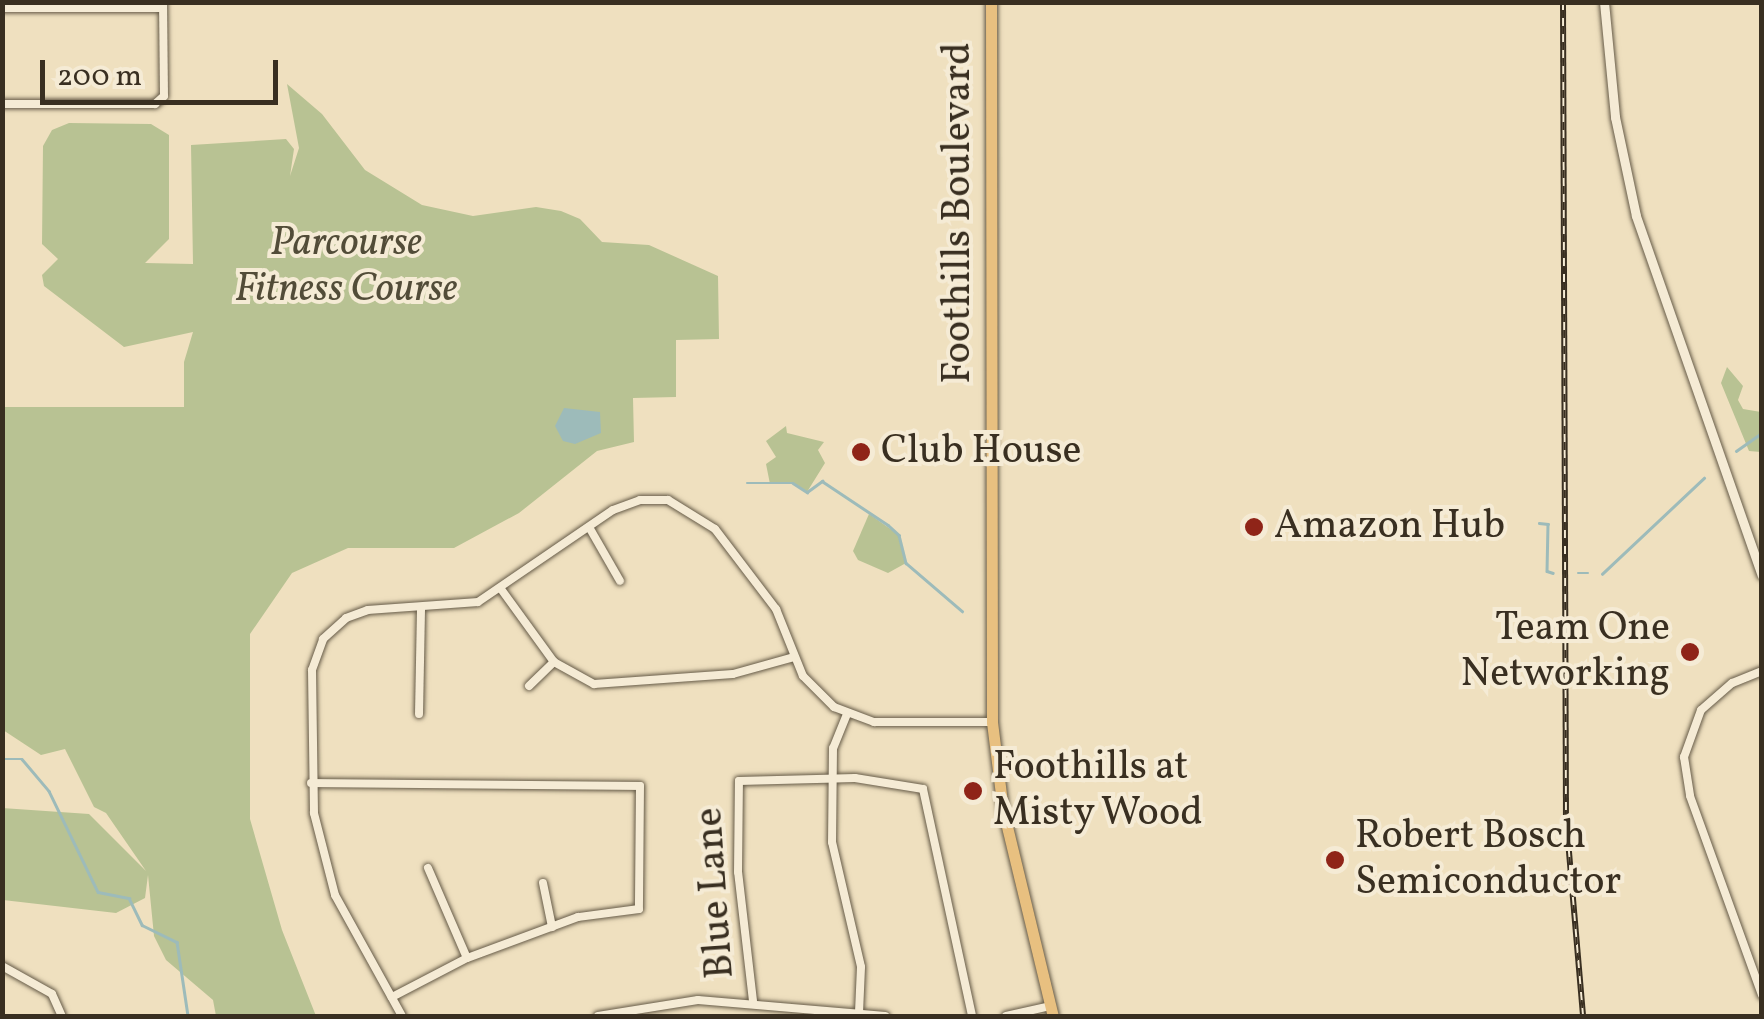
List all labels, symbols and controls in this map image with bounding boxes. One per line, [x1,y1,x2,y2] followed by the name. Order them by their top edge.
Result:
[45,40,282,102] scale bar
[935,42,983,384] street label: Foothills Boulevard
[57,56,142,98] text: 200 m
[235,220,457,314] park label: Parcourse Fitness Course
[881,428,1082,476] place label: Club House
[850,441,872,463] marker: Club House
[1274,503,1505,551] place label: Amazon Hub
[1243,516,1265,538] marker: Amazon Hub
[1461,605,1670,699] place label: Team One Networking
[1679,641,1701,663] marker: Team One Networking
[993,744,1205,838] place label: Foothills at Misty Wood
[962,780,984,802] marker: Foothills at Misty Wood
[686,806,746,980] street label: Blue Lane
[1355,813,1621,907] place label: Robert Bosch Semiconductor
[1324,849,1346,871] marker: Robert Bosch Semiconductor

